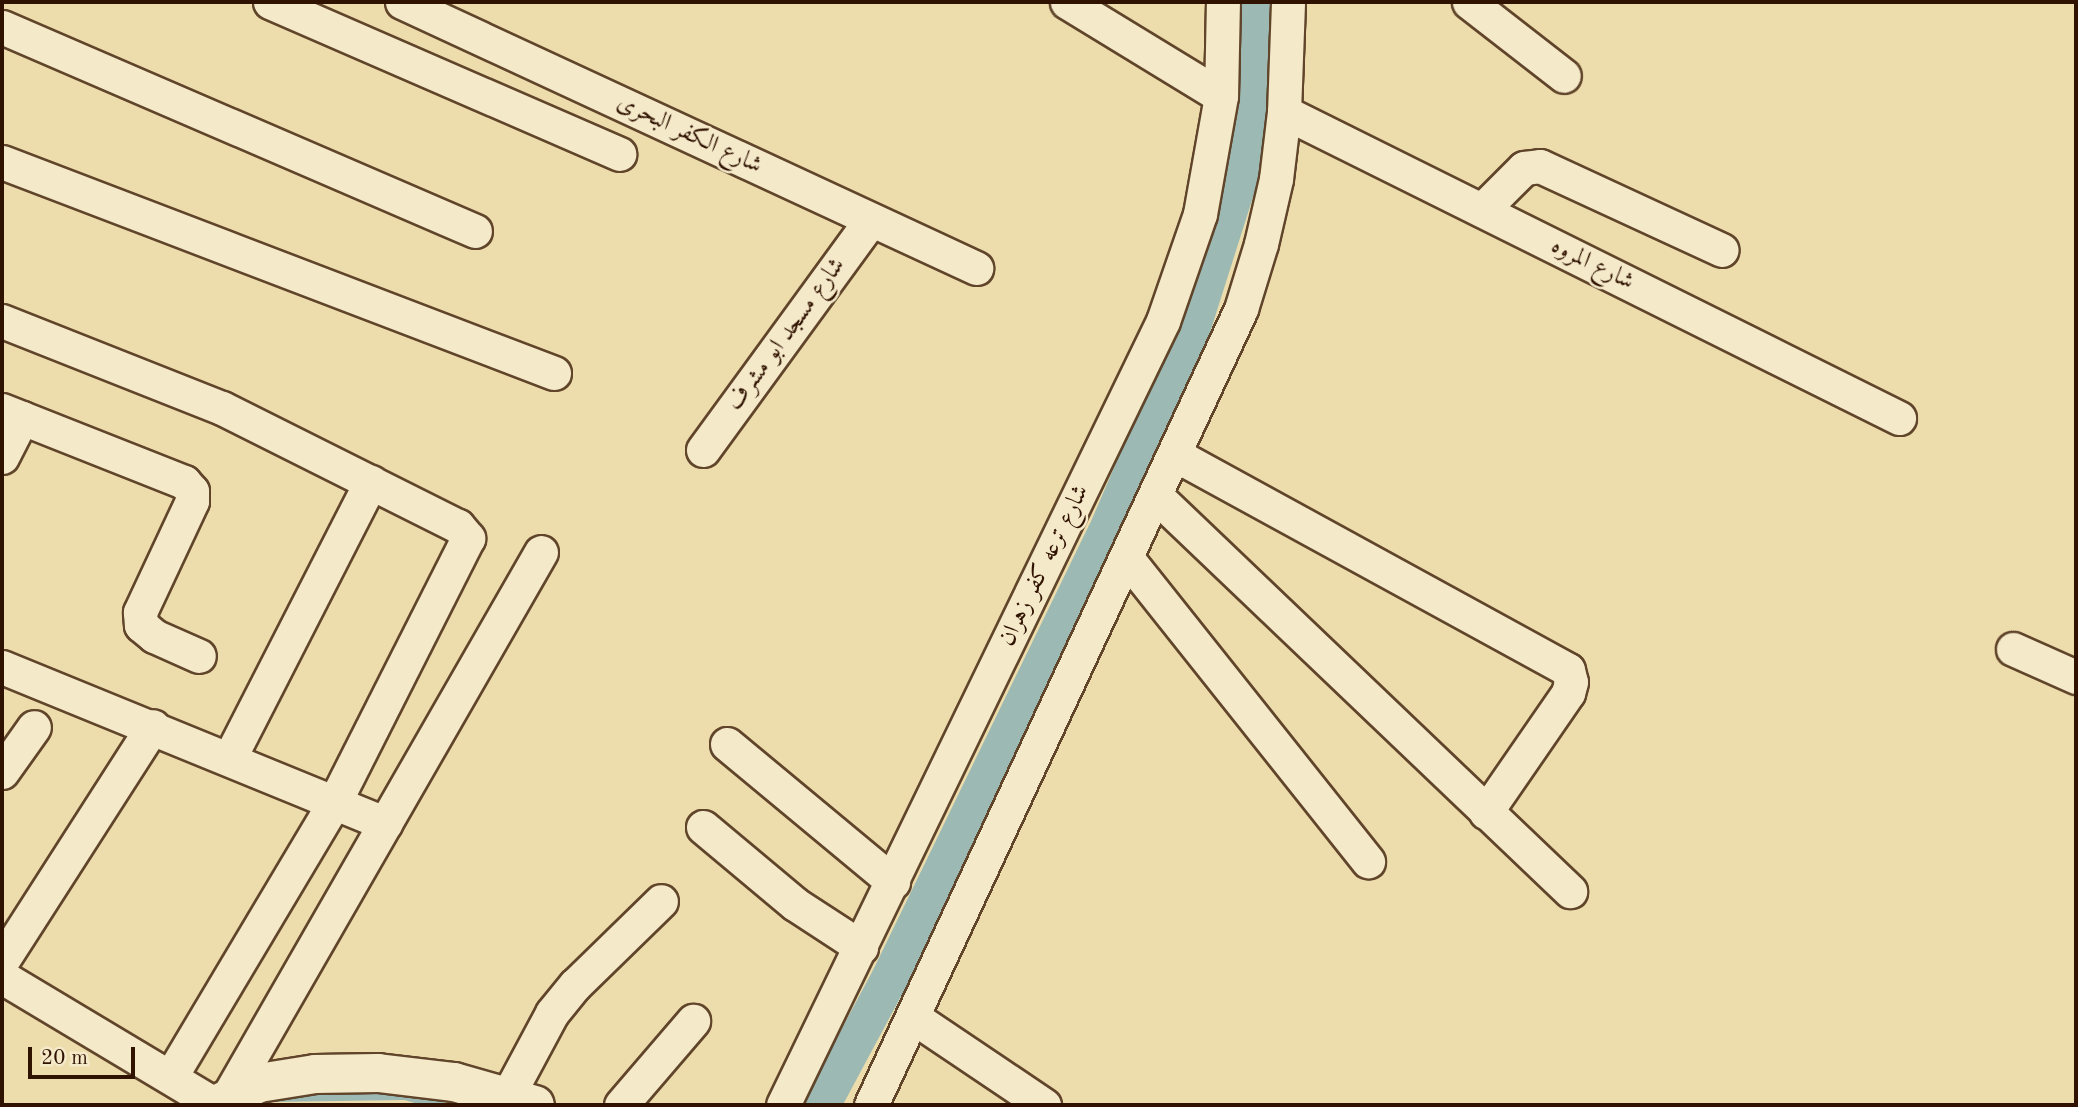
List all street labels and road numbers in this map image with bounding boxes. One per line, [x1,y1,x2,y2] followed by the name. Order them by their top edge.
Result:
[612,89,766,181] street label: شارع الكفر البحرى
[1546,233,1638,297] street label: شارع المروه
[722,253,852,417] street label: شارع مسجد ابو مشرف
[994,481,1096,651] street label: شارع ترعه كفر زهران

